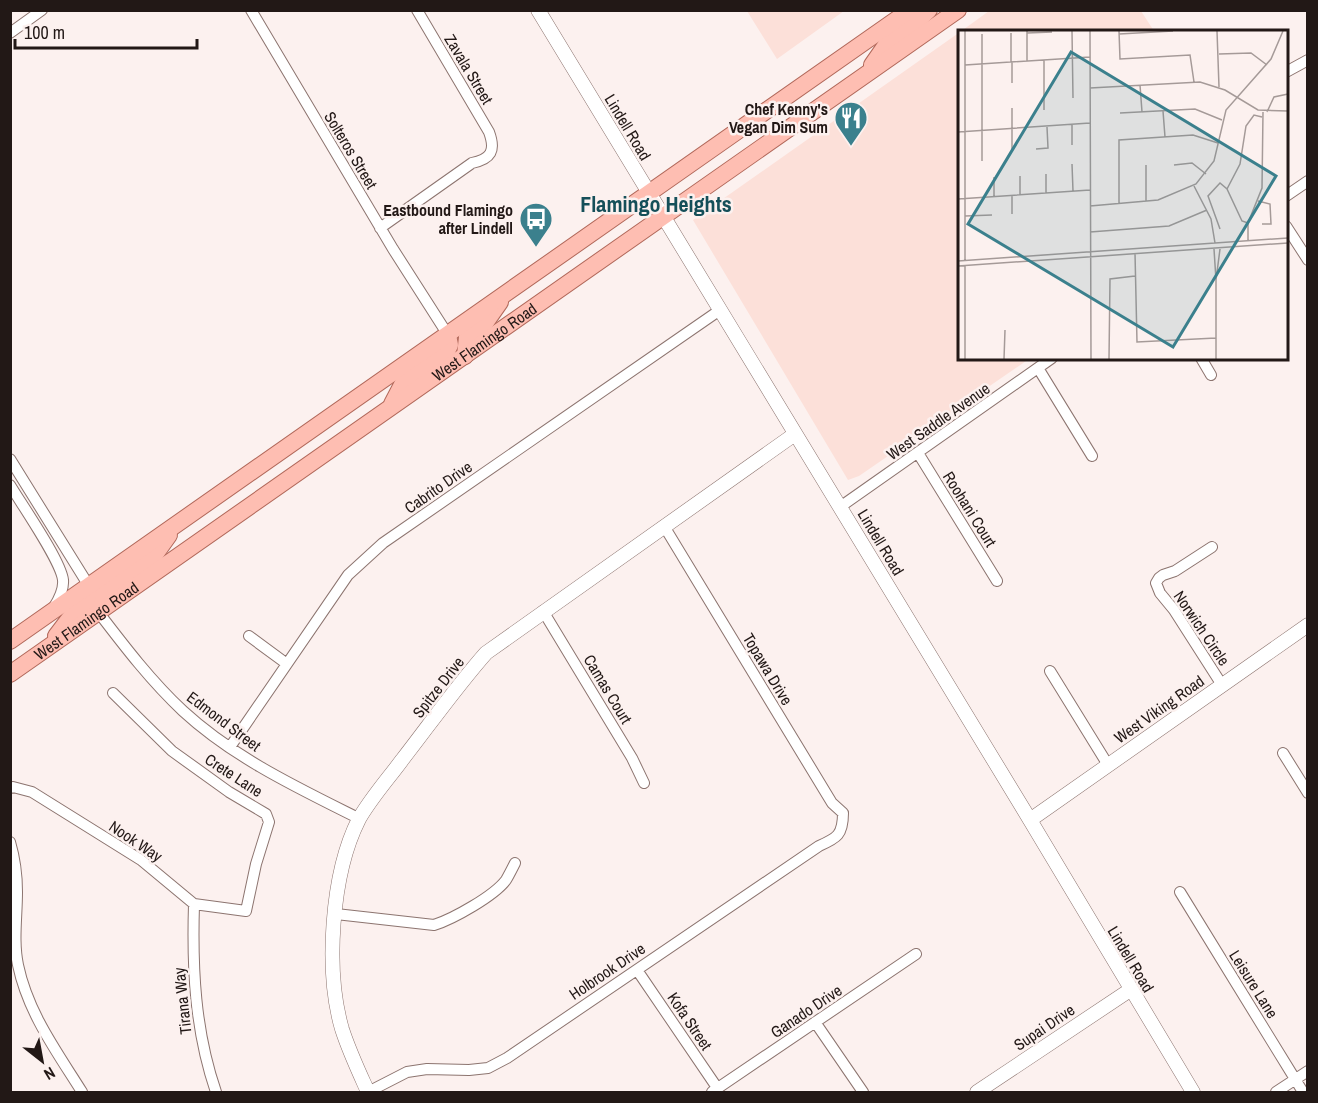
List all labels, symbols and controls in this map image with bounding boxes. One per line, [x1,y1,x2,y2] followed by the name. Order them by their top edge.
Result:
[15,12,196,50] scale bar
[24,20,65,45] text: 100 m
[439,30,499,108] street label: Zavala Street
[958,30,1288,360] inset map
[600,90,656,164] street label: Lindell Road
[729,98,828,138] place label: Chef Kenny's Vegan Dim Sum
[833,100,869,147] restaurant icon: Chef Kenny's Vegan Dim Sum
[319,107,383,193] street label: Solteros Street
[580,189,732,219] district label: Flamingo Heights
[383,199,513,239] place label: Eastbound Flamingo after Lindell
[518,201,554,248] bus stop icon: Eastbound Flamingo after Lindell
[428,298,541,386] street label: West Flamingo Road
[882,377,994,465] street label: West Saddle Avenue
[400,456,476,518] street label: Cabrito Drive
[938,467,1002,551] street label: Roohani Court
[853,505,909,579] street label: Lindell Road
[29,576,143,665] street label: West Flamingo Road
[1169,586,1235,670] street label: Norwich Circle
[738,629,798,709] street label: Topawa Drive
[579,650,638,728] street label: Camas Court
[407,652,469,722] street label: Spitze Drive
[1110,670,1208,748] street label: West Viking Road
[182,686,266,756] street label: Edmond Street
[201,748,267,802] street label: Crete Lane
[105,815,167,867] street label: Nook Way
[1103,922,1159,996] street label: Lindell Road
[565,937,649,1005] street label: Holbrook Drive
[1224,946,1284,1022] street label: Leisure Lane
[168,966,196,1035] street label: Tirana Way
[766,979,846,1043] street label: Ganado Drive
[663,988,718,1055] street label: Kofa Street
[1009,999,1079,1055] street label: Supai Drive
[12,1031,72,1091] north arrow
[40,1062,59,1086] text: N

